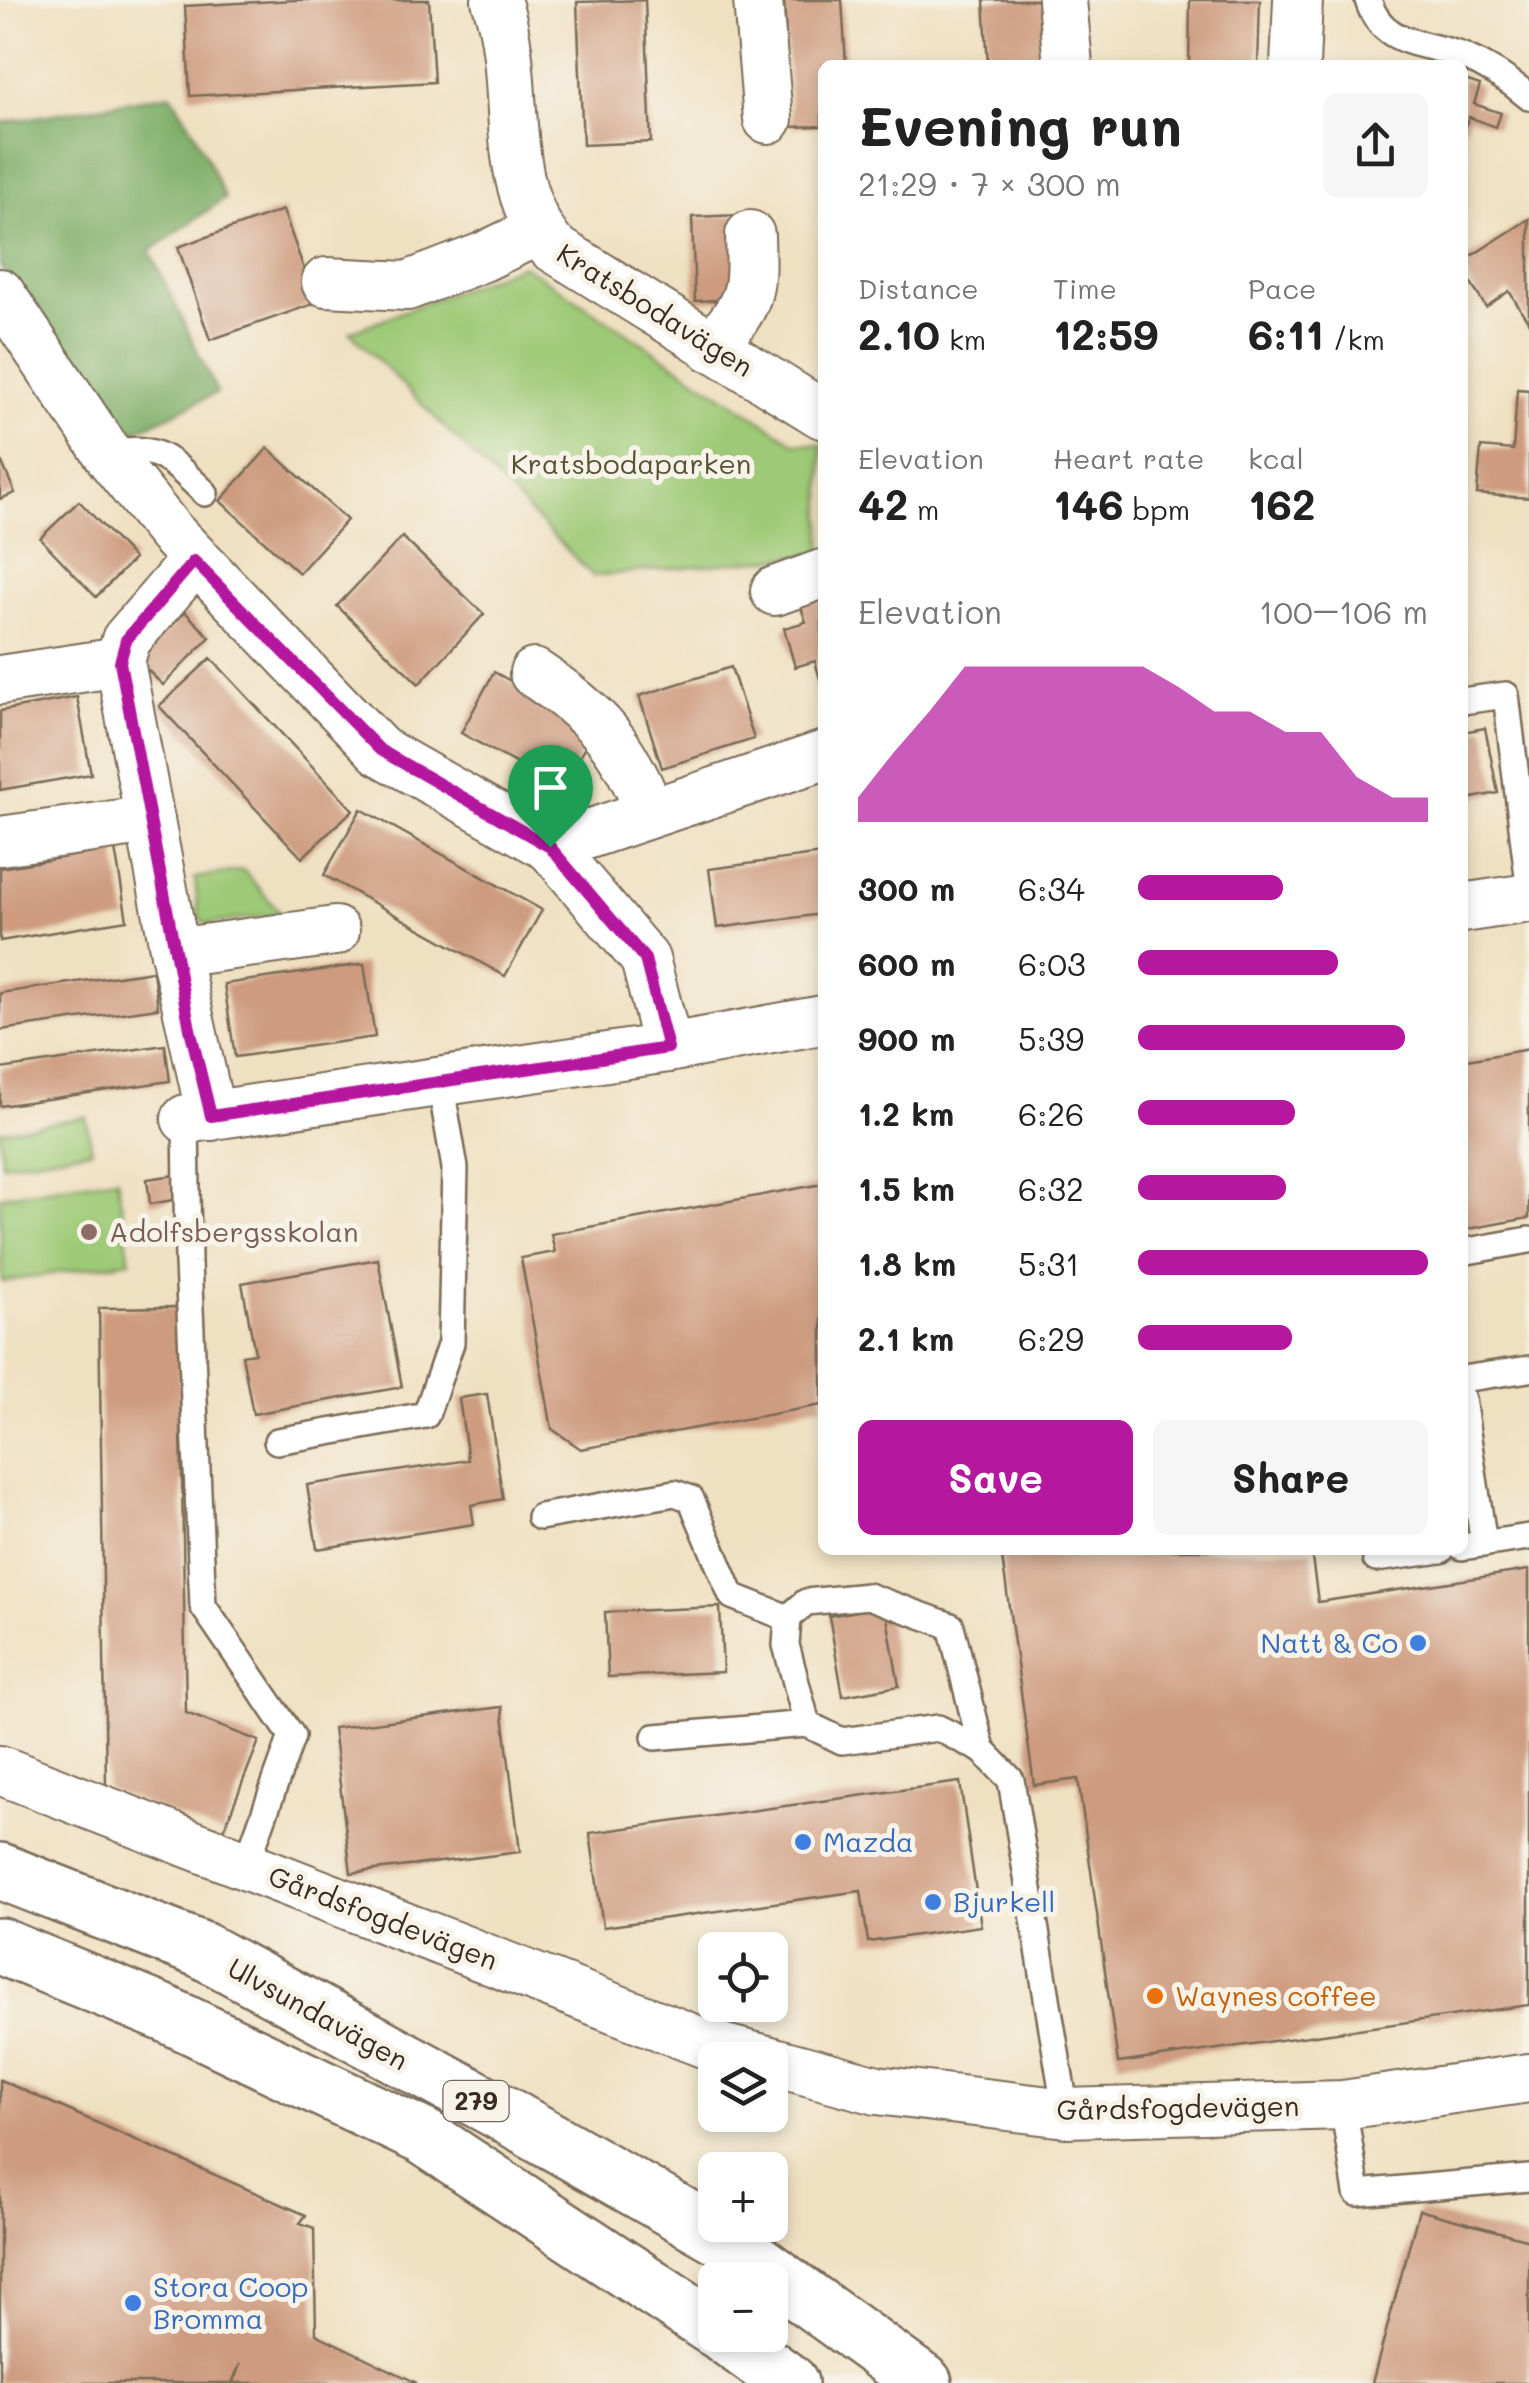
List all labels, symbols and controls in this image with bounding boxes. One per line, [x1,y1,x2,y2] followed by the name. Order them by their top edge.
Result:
[858,88,1182,160] text: Evening run
[1323,93,1428,198] button: share
[858,162,1121,204] text: 21:29 · 7 × 300 m
[551,234,760,384] street label: Kratsbodavägen
[858,270,979,306] text: Distance
[1053,270,1117,306] text: Time
[1248,270,1316,306] text: Pace
[858,306,940,361] text: 2.10
[1053,306,1158,361] text: 12:59
[1248,306,1324,361] text: 6:11
[940,321,986,357] text: km
[1324,321,1385,357] text: /km
[858,440,984,476] text: Elevation
[1053,440,1204,476] text: Heart rate
[1248,440,1304,476] text: kcal
[511,445,751,481] park label: Kratsbodaparken
[858,476,908,531] text: 42
[1053,476,1124,531] text: 146
[1248,476,1316,531] text: 162
[908,491,939,527] text: m
[1124,491,1190,527] text: bpm
[858,590,1002,632] text: Elevation
[1259,590,1428,632] text: 100–106 m
[508,745,593,848] pin
[523,760,578,815] icon: arrive
[858,867,955,909] text: 300 m
[1018,867,1085,909] text: 6:34
[858,942,955,984] text: 600 m
[1018,942,1086,984] text: 6:03
[858,1017,955,1059] text: 900 m
[1018,1017,1084,1059] text: 5:39
[858,1092,954,1134] text: 1.2 km
[1018,1092,1084,1134] text: 6:26
[858,1167,955,1209] text: 1.5 km
[1018,1167,1084,1209] text: 6:32
[109,1213,358,1249] place label: Adolfsbergsskolan
[78,1221,100,1243] marker: Adolfsbergsskolan
[858,1242,956,1284] text: 1.8 km
[1018,1242,1080,1284] text: 5:31
[858,1317,954,1359] text: 2.1 km
[1018,1317,1084,1359] text: 6:29
[858,1420,1133,1535] button: Save
[1153,1420,1428,1535] button: Share
[1261,1624,1398,1660] place label: Natt & Co
[1407,1632,1429,1654] marker: Natt & Co
[823,1823,914,1859] place label: Mazda
[792,1831,814,1853] marker: Mazda
[264,1857,503,1977] street label: Gårdsfogdevägen
[953,1883,1055,1919] place label: Bjurkell
[922,1891,944,1913] marker: Bjurkell
[698,1932,788,2352] map controls
[698,1932,788,2022] button: locate
[222,1949,415,2077] street label: Ulvsundavägen
[1175,1977,1377,2013] place label: Waynes coffee
[1144,1985,1166,2007] marker: Waynes coffee
[698,2042,788,2132] button: layers
[444,2081,508,2121] road number: 279
[1056,2087,1300,2127] street label: Gårdsfogdevägen
[698,2152,788,2242] button: +
[698,2262,788,2352] button: −
[153,2268,309,2336] place label: Stora Coop Bromma
[122,2292,144,2314] marker: Stora Coop Bromma

